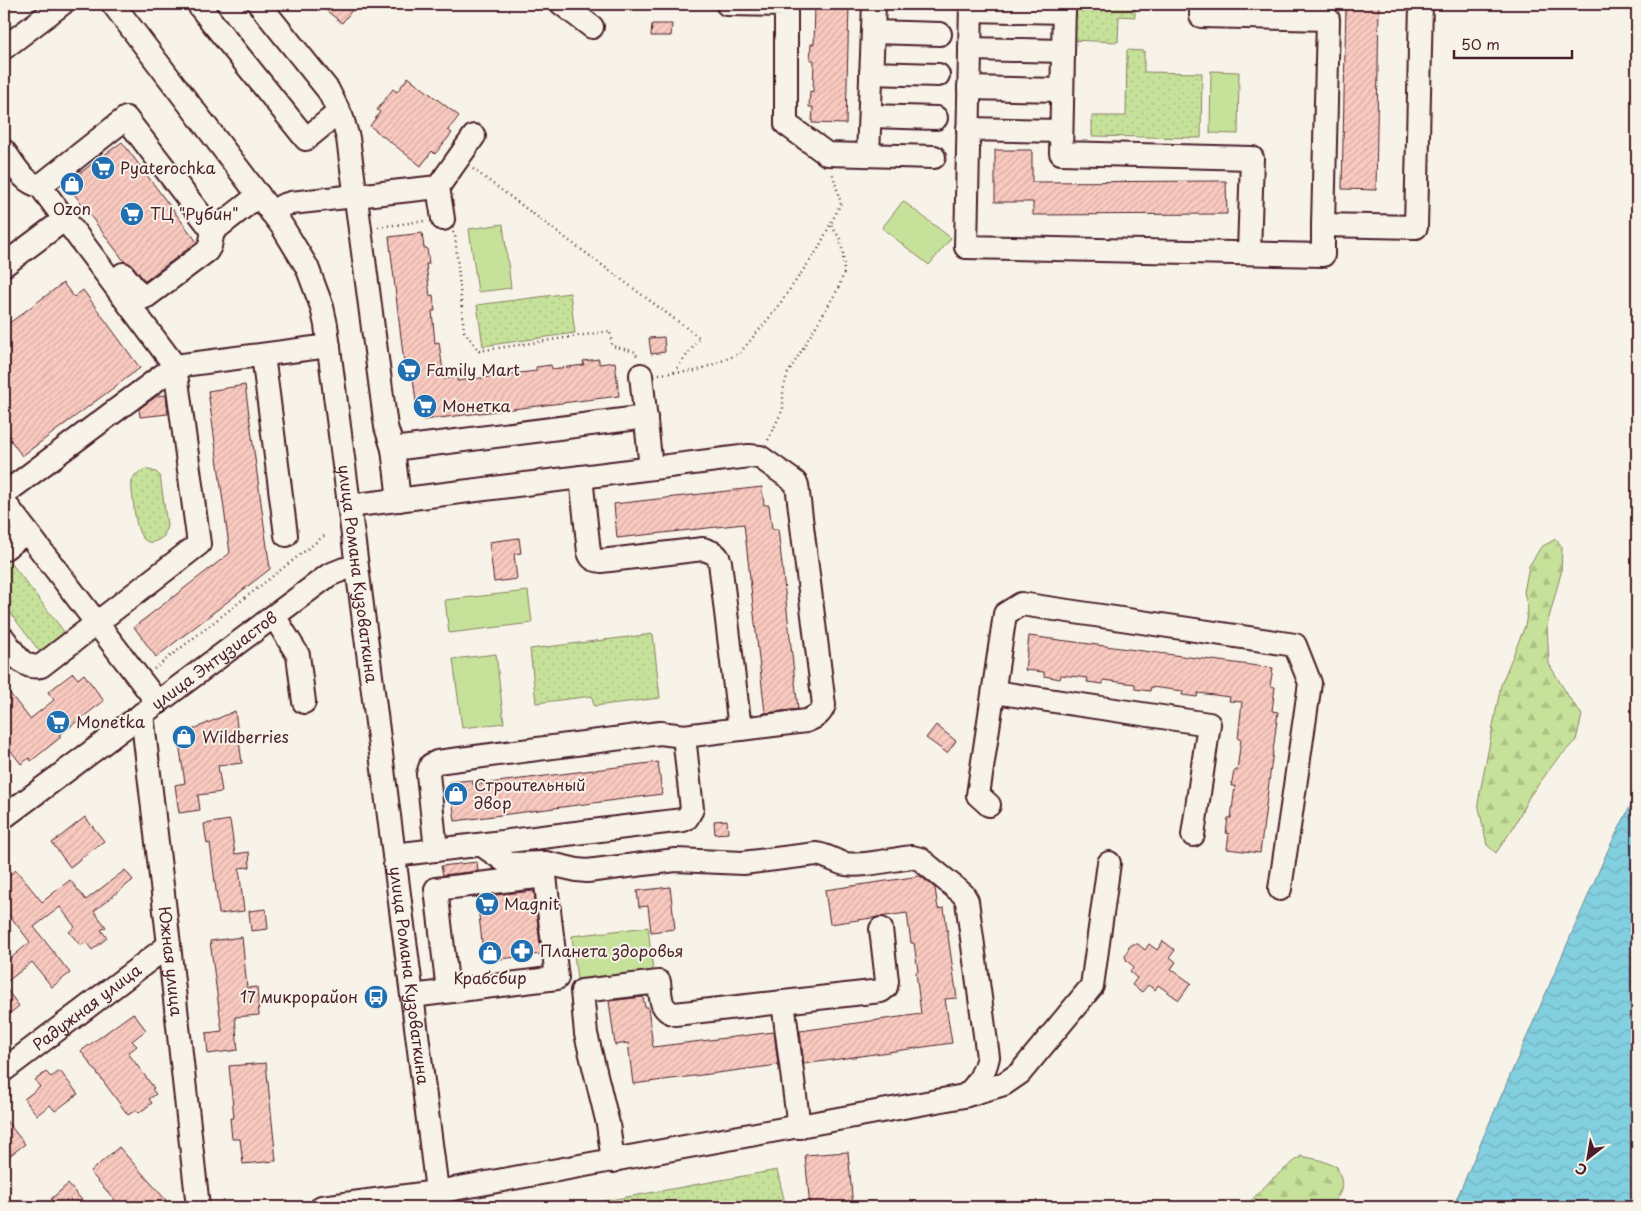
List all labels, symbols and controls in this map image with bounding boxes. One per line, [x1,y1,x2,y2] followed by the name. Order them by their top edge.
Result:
[1454,28,1571,60] scale bar
[1461,32,1500,55] text: 50 m
[90,155,116,181] supermarket icon: Pyaterochka
[120,155,215,179] place label: Pyaterochka
[59,171,85,197] shop icon: Ozon
[53,196,91,220] place label: Ozon
[119,201,145,227] supermarket icon: ТЦ "Рубин"
[150,201,239,225] place label: ТЦ "Рубин"
[396,357,422,383] supermarket icon: Family Mart
[426,357,520,381] place label: Family Mart
[412,393,438,419] supermarket icon: Монетка
[442,393,511,417] place label: Монетка
[333,463,385,684] street label: улица Романа Кузоваткина
[145,605,282,715] street label: улица Энтузиастов
[45,709,71,735] supermarket icon: Monetka
[76,709,145,733] place label: Monetka
[171,724,197,750] shop icon: Wildberries
[202,724,289,748] place label: Wildberries
[474,772,586,814] place label: Строительный двор
[443,781,469,807] shop icon: Строительный двор
[385,865,436,1086] street label: улица Романа Кузоваткина
[474,891,500,917] supermarket icon: Magnit
[504,891,560,915] place label: Magnit
[154,905,190,1017] street label: Южная улица
[509,938,535,964] pharmacy icon: Планета здоровья
[540,938,684,962] place label: Планета здоровья
[477,940,503,966] shop icon: Крабсбир
[27,957,146,1056] street label: Радужная улица
[453,965,527,989] place label: Крабсбир
[240,984,358,1008] place label: 17 микрорайон
[363,984,389,1010] bus stop icon: 17 микрорайон
[1564,1134,1614,1184] north arrow
[1571,1158,1591,1181] text: С

